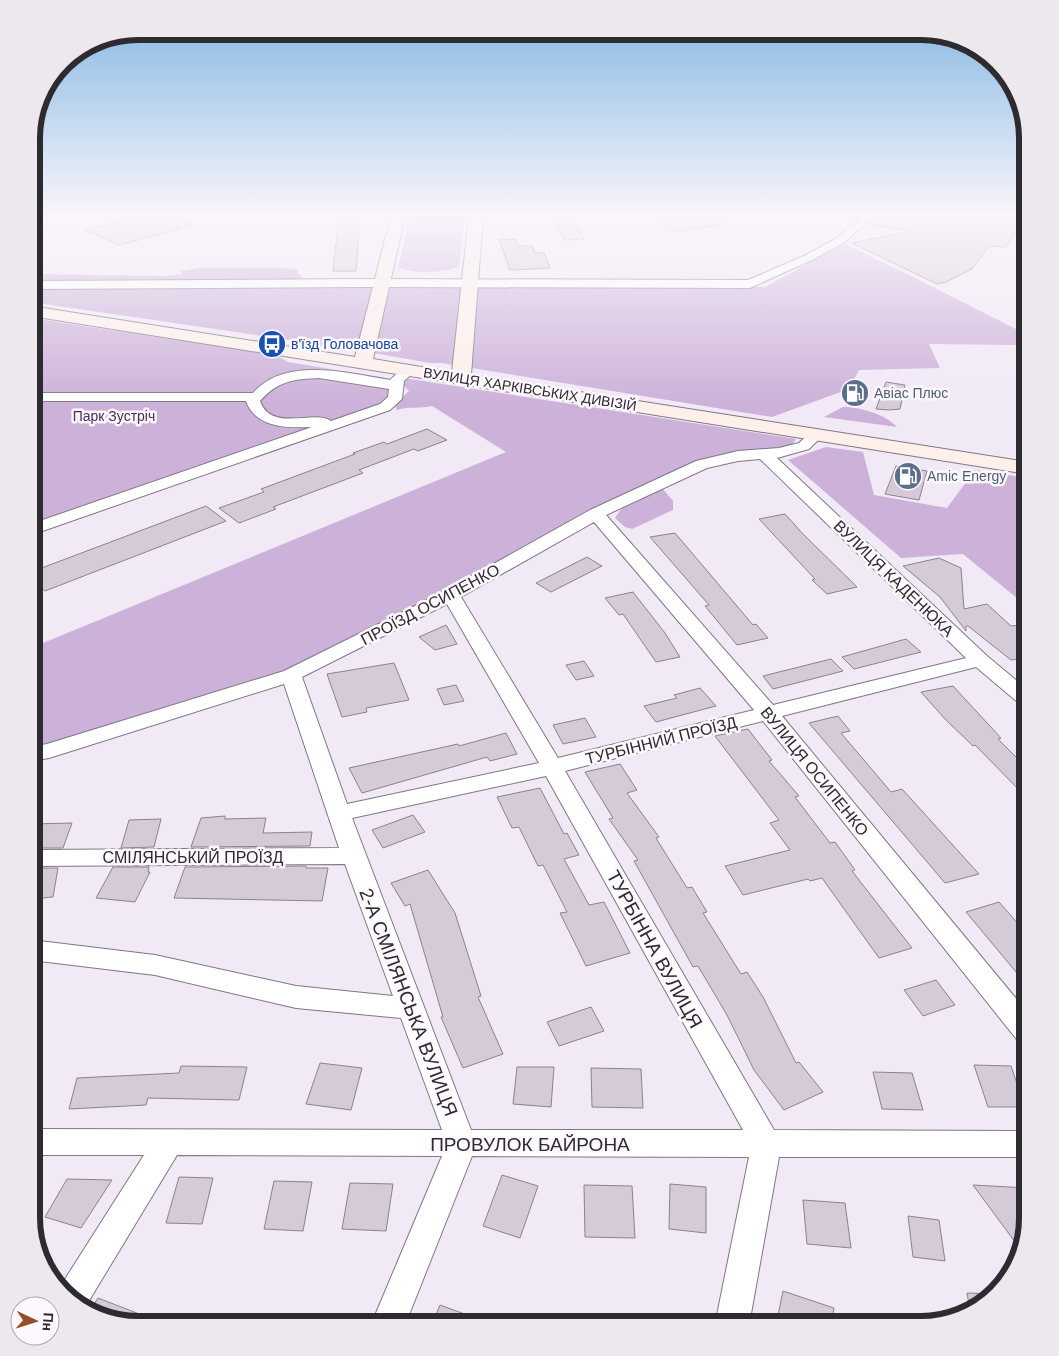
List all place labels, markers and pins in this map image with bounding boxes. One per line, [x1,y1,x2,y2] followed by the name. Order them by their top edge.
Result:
[257,329,287,359] bus stop icon: в'їзд Головачова
[291,336,399,352] place label: в'їзд Головачова
[840,378,870,408] fuel station icon: Авіас Плюс
[874,385,948,401] place label: Авіас Плюс
[893,461,923,491] fuel station icon: Amic Energy
[927,468,1006,484] place label: Amic Energy

